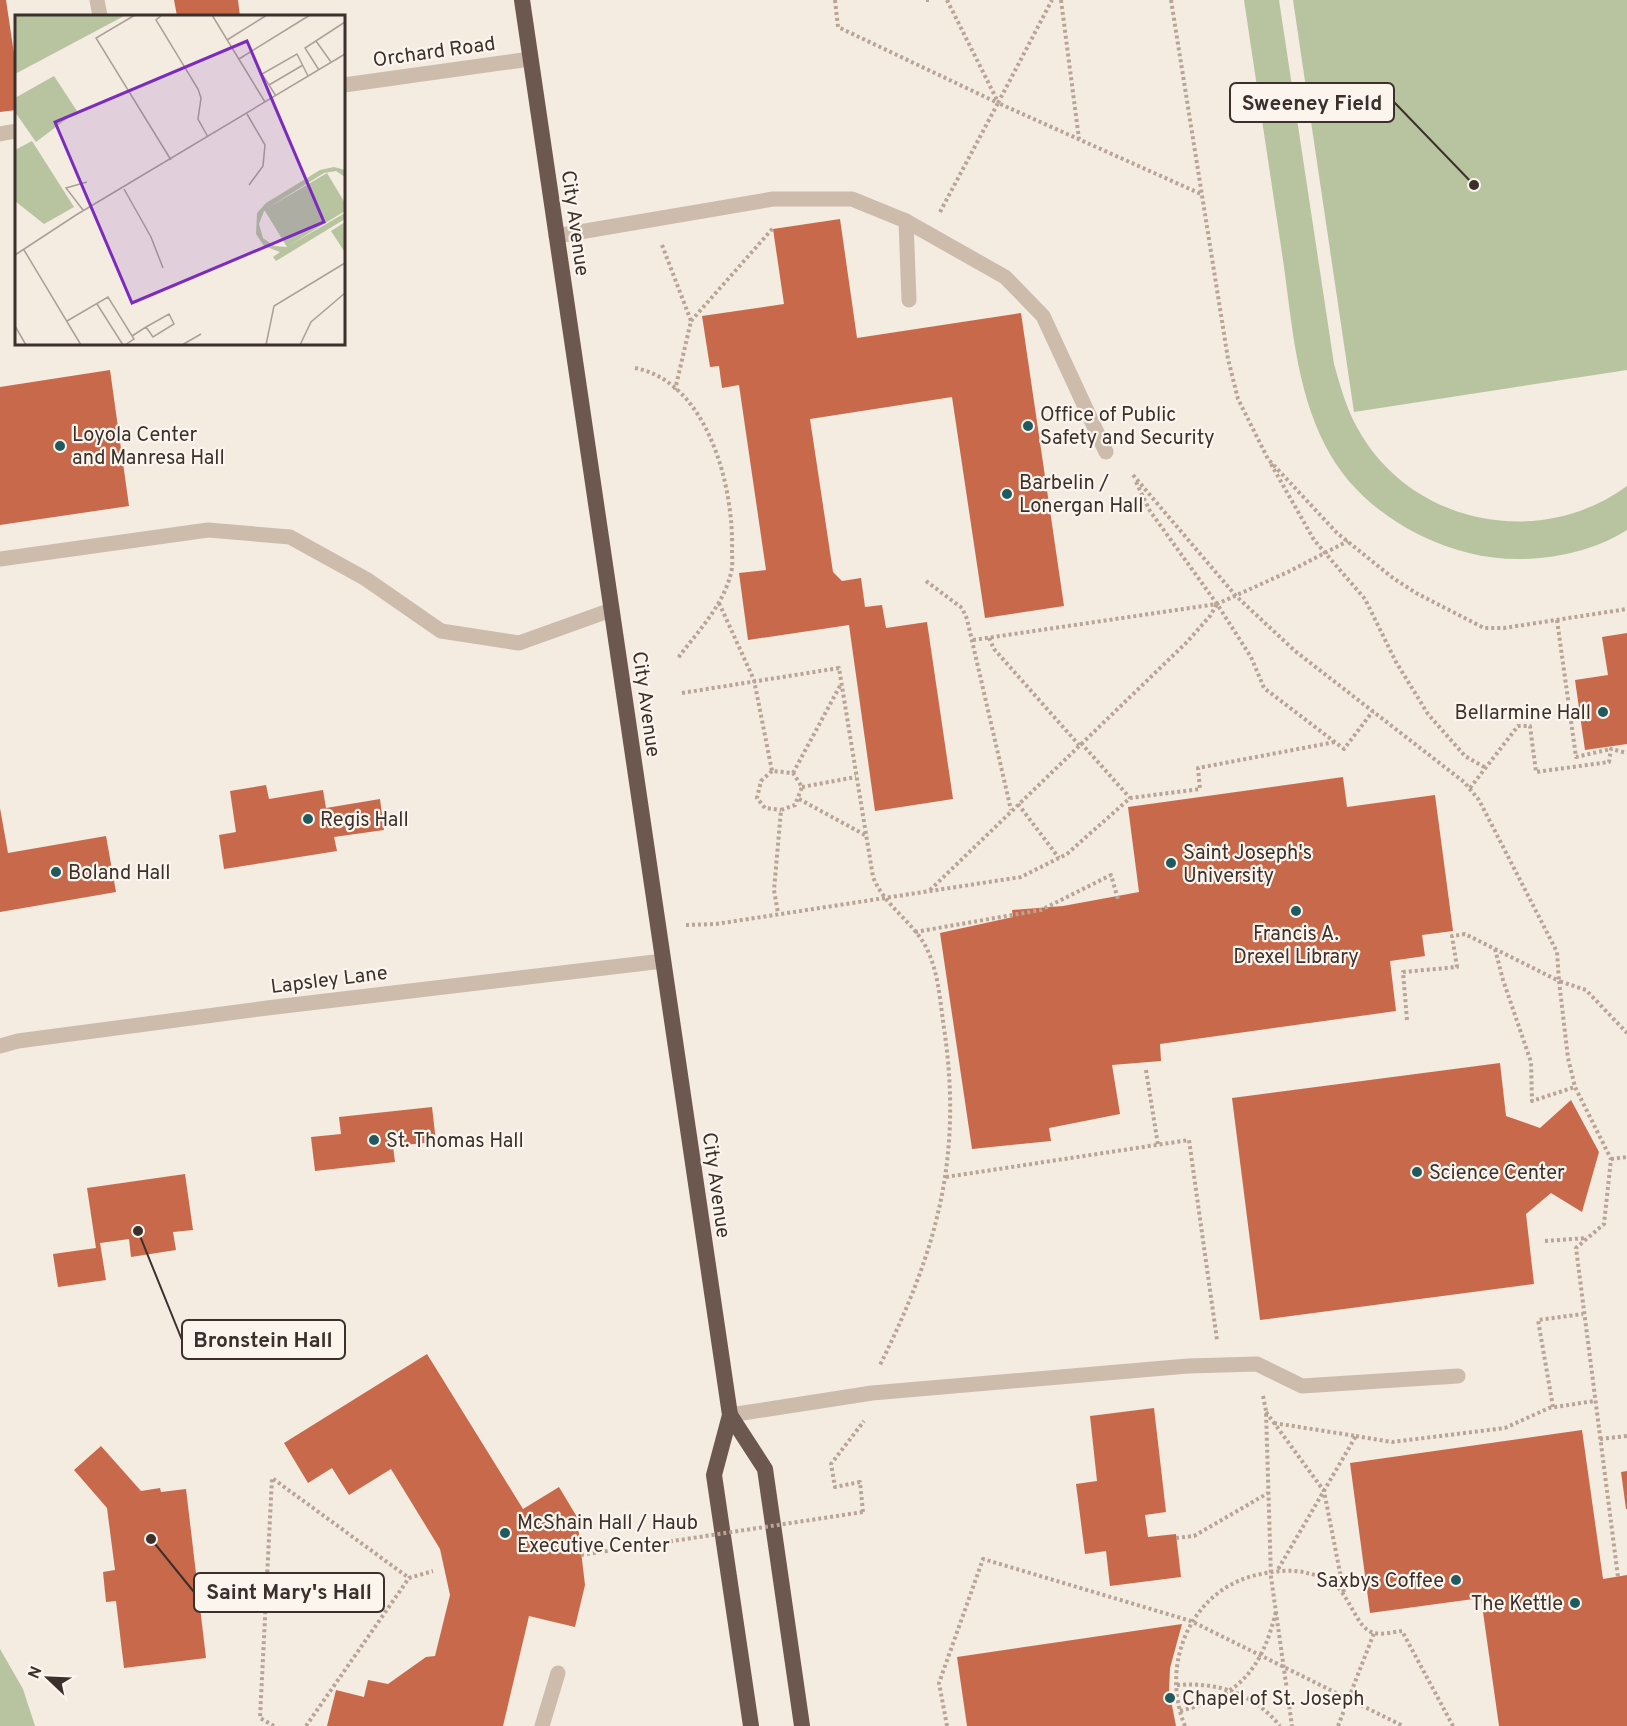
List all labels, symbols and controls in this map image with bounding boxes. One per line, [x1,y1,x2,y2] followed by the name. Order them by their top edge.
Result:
[15,15,345,345] inset map
[371,32,497,74] street label: Orchard Road
[1230,83,1394,122] callout: Sweeney Field
[1242,91,1382,118] text: Sweeney Field
[554,169,594,278] street label: City Avenue
[1040,403,1214,452] place label: Office of Public Safety and Security
[1021,419,1035,433] marker: Office of Public Safety and Security
[72,423,225,472] place label: Loyola Center and Manresa Hall
[53,439,67,453] marker: Loyola Center and Manresa Hall
[1019,471,1144,520] place label: Barbelin / Lonergan Hall
[1000,487,1014,501] marker: Barbelin / Lonergan Hall
[625,650,665,759] street label: City Avenue
[1455,701,1591,727] place label: Bellarmine Hall
[1596,705,1610,719] marker: Bellarmine Hall
[320,808,409,834] place label: Regis Hall
[301,812,315,826] marker: Regis Hall
[1183,841,1312,890] place label: Saint Joseph's University
[1164,856,1178,870] marker: Saint Joseph's University
[68,861,170,887] place label: Boland Hall
[49,865,63,879] marker: Boland Hall
[1289,904,1303,918] marker: Francis A. Drexel Library
[1233,922,1359,971] place label: Francis A. Drexel Library
[269,961,389,1001] street label: Lapsley Lane
[386,1129,524,1155] place label: St. Thomas Hall
[695,1131,735,1240] street label: City Avenue
[367,1133,381,1147] marker: St. Thomas Hall
[1429,1161,1565,1187] place label: Science Center
[1410,1165,1424,1179] marker: Science Center
[182,1320,345,1359] callout: Bronstein Hall
[193,1328,333,1355] text: Bronstein Hall
[517,1511,698,1560] place label: McShain Hall / Haub Executive Center
[498,1526,512,1540] marker: McShain Hall / Haub Executive Center
[1316,1569,1444,1595] place label: Saxbys Coffee
[194,1573,384,1612] callout: Saint Mary's Hall
[1449,1573,1463,1587] marker: Saxbys Coffee
[206,1580,372,1607] text: Saint Mary's Hall
[1471,1592,1563,1618] place label: The Kettle
[1568,1596,1582,1610] marker: The Kettle
[18,1648,78,1708] north arrow
[25,1664,47,1682] text: N
[1182,1687,1364,1713] place label: Chapel of St. Joseph
[1163,1691,1177,1705] marker: Chapel of St. Joseph

